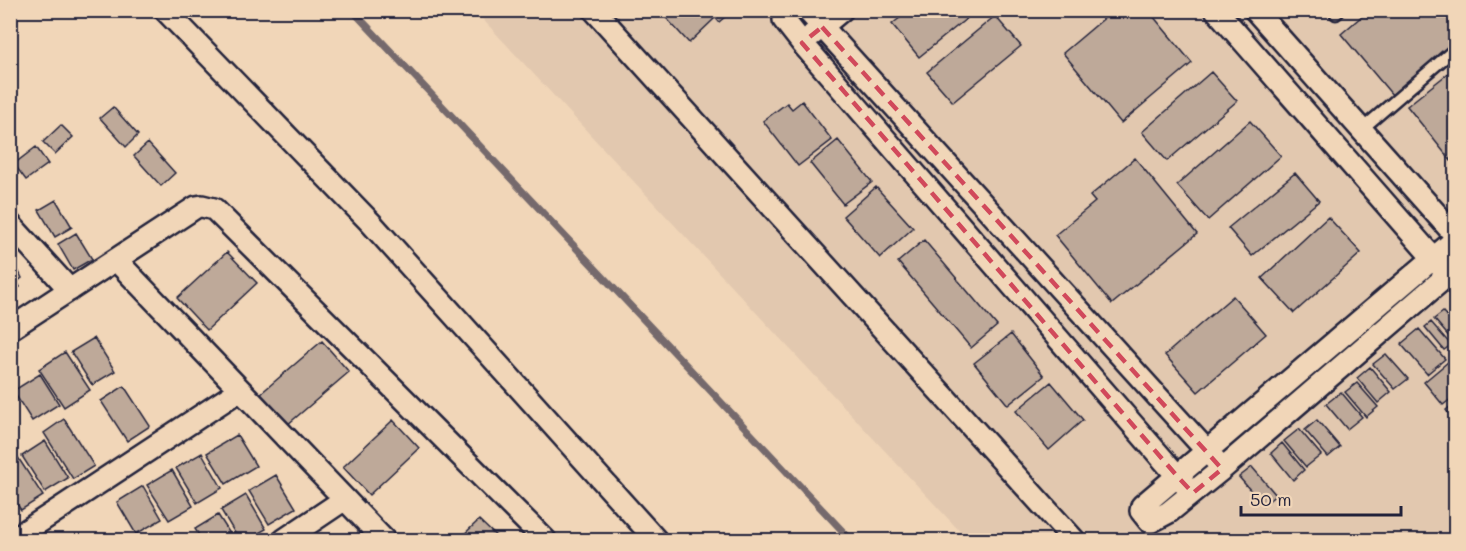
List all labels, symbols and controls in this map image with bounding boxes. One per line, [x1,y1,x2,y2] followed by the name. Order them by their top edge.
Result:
[1241,479,1402,517] scale bar
[1250,487,1292,511] text: 50 m

